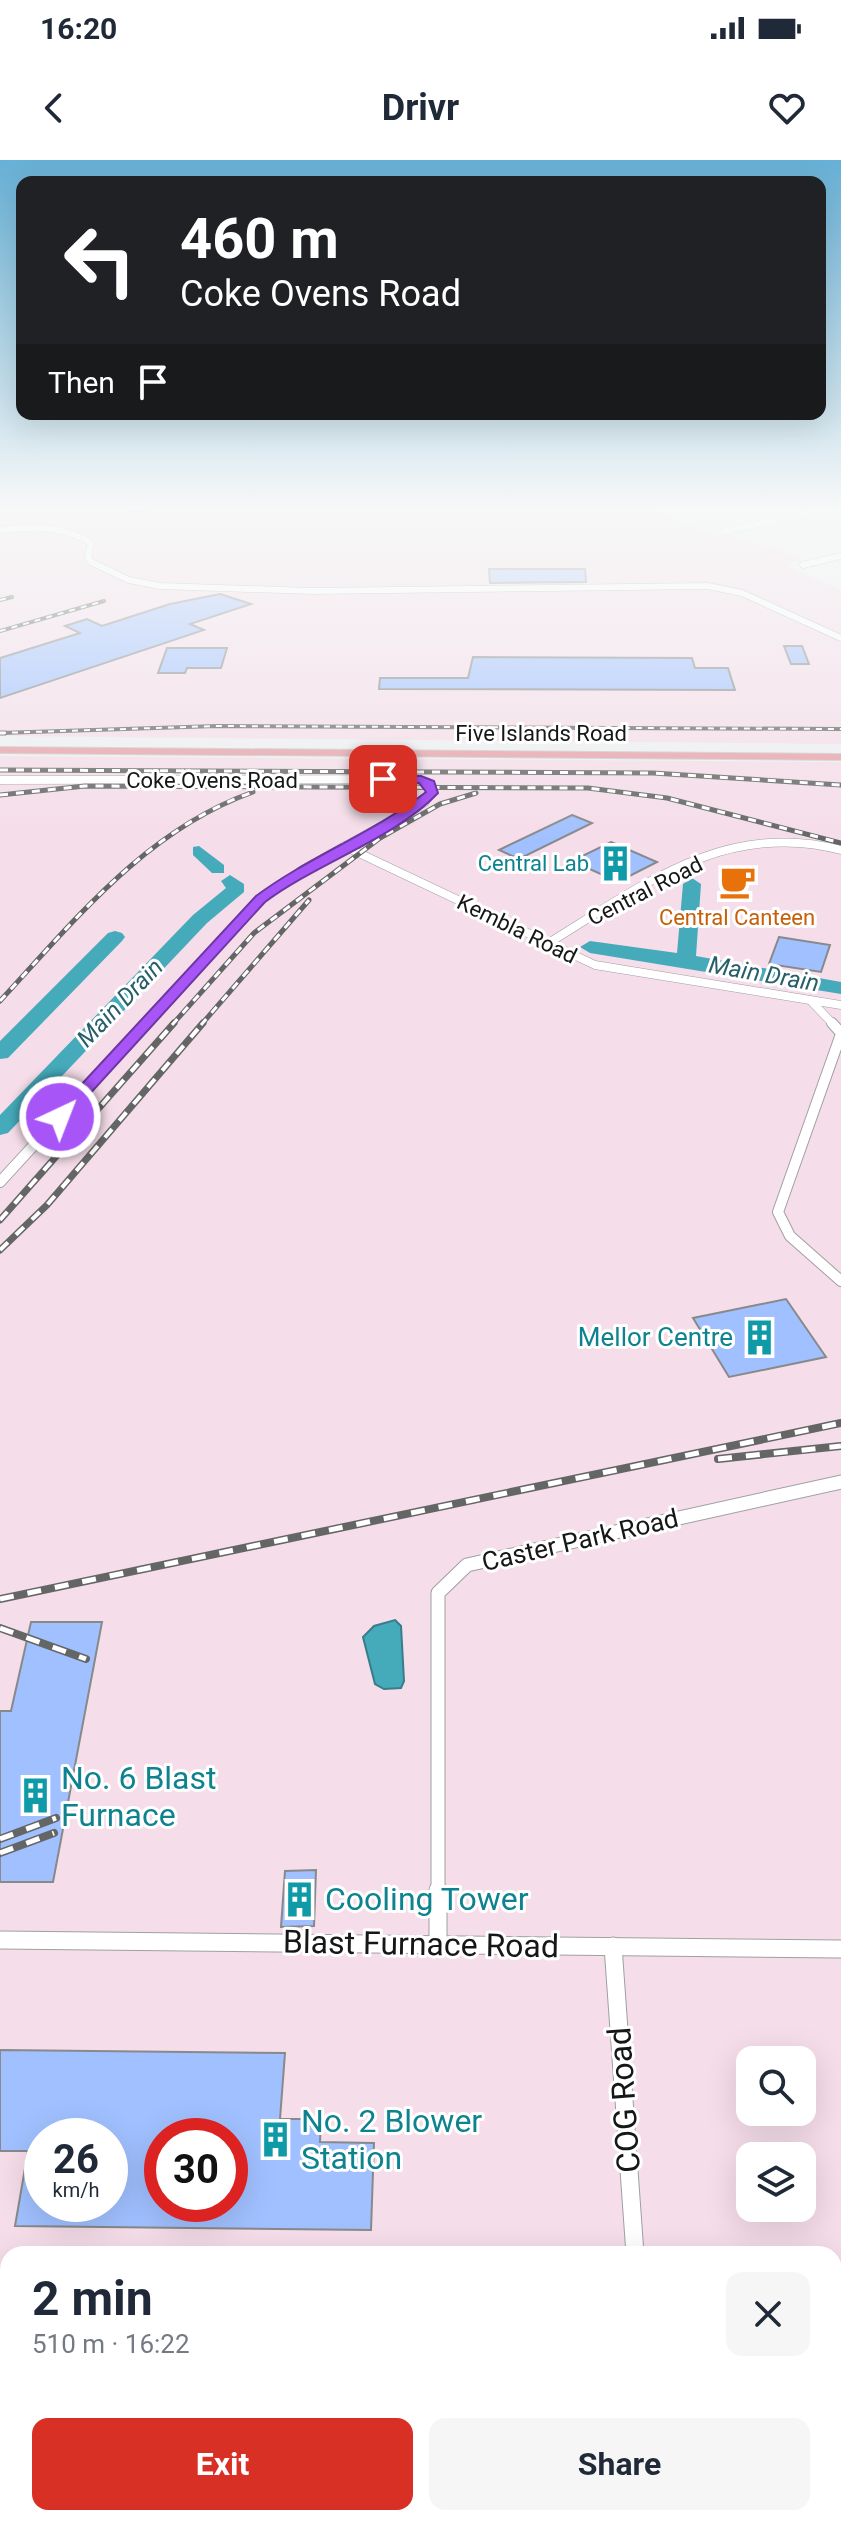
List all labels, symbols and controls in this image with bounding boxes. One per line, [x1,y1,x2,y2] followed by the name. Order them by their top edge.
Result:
[40,11,117,46] text: 16:20
[32,86,76,130] icon: back
[765,86,809,130] icon: heart
[382,87,459,129] text: Drivr
[180,206,339,272] text: 460 m
[48,208,152,312] icon: left
[180,273,461,315] text: Coke Ovens Road
[131,360,175,404] icon: arrive
[48,365,115,400] text: Then
[455,721,627,746] street label: Five Islands Road
[349,745,417,813] pin
[361,757,405,801] icon: arrive
[126,768,298,793] street label: Coke Ovens Road
[596,844,634,882] building icon: Central Lab
[478,851,589,876] place label: Central Lab
[583,851,707,931] street label: Central Road
[718,862,756,900] cafe icon: Central Canteen
[453,889,581,969] street label: Kembla Road
[659,905,815,930] place label: Central Canteen
[707,951,821,997] water label: Main Drain
[71,953,169,1053] water label: Main Drain
[18,1075,102,1159] position arrow
[740,1318,778,1356] building icon: Mellor Centre
[578,1322,733,1352] place label: Mellor Centre
[479,1503,681,1577] street label: Caster Park Road
[61,1759,216,1834] place label: No. 6 Blast Furnace
[16,1777,54,1815] building icon: No. 6 Blast Furnace
[280,1880,318,1918] building icon: Cooling Tower
[325,1880,529,1918] place label: Cooling Tower
[283,1923,559,1965] street label: Blast Furnace Road
[600,2026,648,2174] street label: COG Road
[736,2046,816,2222] map controls
[736,2046,816,2126] button: search
[301,2102,482,2177] place label: No. 2 Blower Station
[144,2118,248,2222] speed limit sign: 30
[256,2120,294,2158] building icon: No. 2 Blower Station
[53,2136,99,2183] text: 26
[736,2142,816,2222] button: layers
[53,2178,99,2202] text: km/h
[32,2270,153,2327] text: 2 min
[726,2272,810,2356] button: close
[32,2329,190,2359] text: 510 m · 16:22
[32,2418,413,2510] button: Exit
[429,2418,810,2510] button: Share

